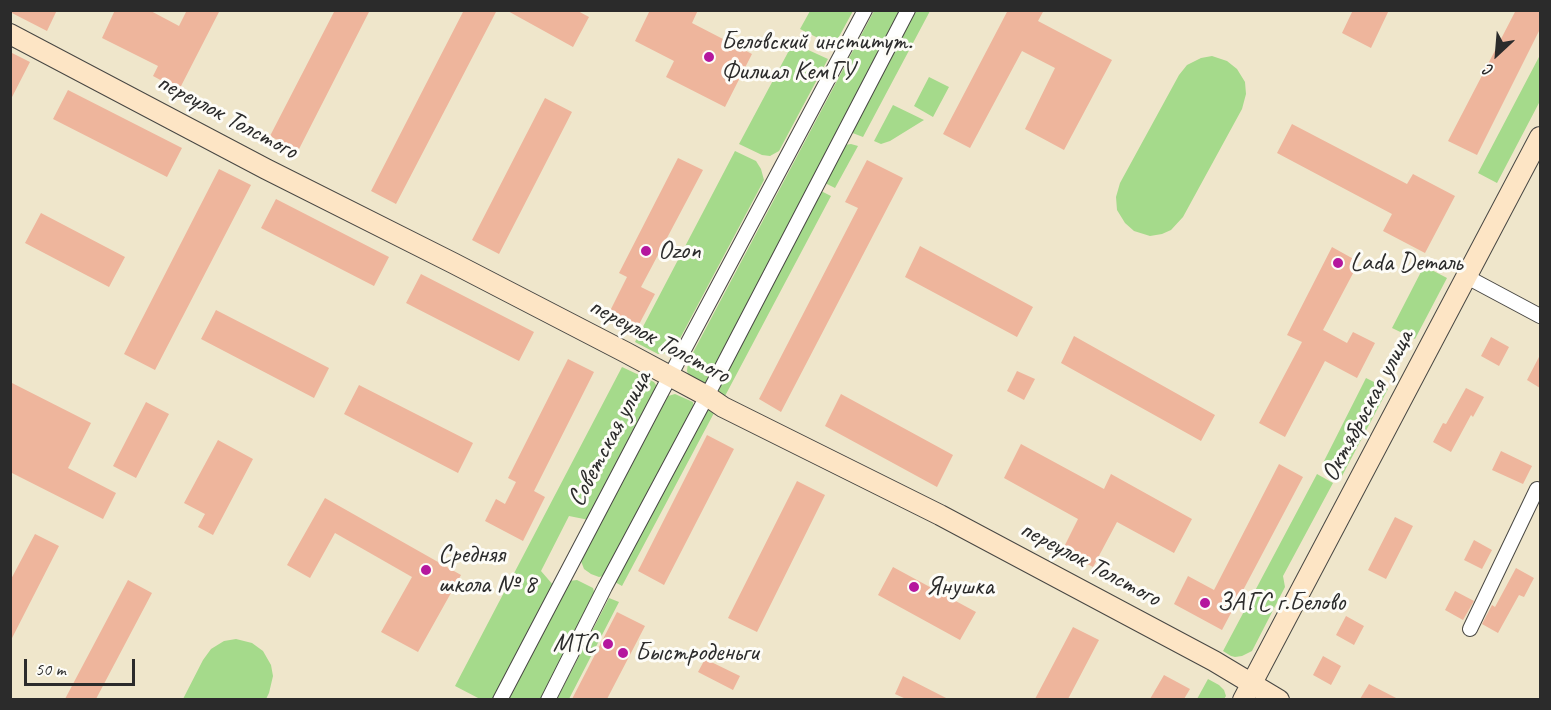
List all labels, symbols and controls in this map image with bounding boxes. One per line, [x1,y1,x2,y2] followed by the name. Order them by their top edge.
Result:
[1467,24,1527,84] north arrow
[721,26,912,88] place label: Беловский институт. Филиал КемГУ
[702,50,716,64] marker: Беловский институт. Филиал КемГУ
[1481,59,1497,81] text: С
[151,67,303,167] street label: переулок Толстого
[658,235,701,267] place label: Ozon
[639,244,653,258] marker: Ozon
[1350,247,1462,279] place label: Lada Dеталь
[1331,256,1345,270] marker: Lada Dеталь
[583,291,735,391] street label: переулок Толстого
[1315,325,1421,487] street label: Октябрьская улица
[561,366,659,512] street label: Советская улица
[1014,514,1166,614] street label: переулок Толстого
[438,539,536,600] place label: Средняя школа № 8
[419,563,433,577] marker: Средняя школа № 8
[926,571,994,603] place label: Янушка
[907,580,921,594] marker: Янушка
[1217,587,1345,619] place label: ЗАГС г.Белово
[1198,596,1212,610] marker: ЗАГС г.Белово
[553,628,596,660] place label: МТС
[601,637,615,651] marker: МТС
[635,637,758,669] place label: Быстроденьги
[616,646,630,660] marker: Быстроденьги
[27,647,138,685] scale bar
[35,658,66,680] text: 50 m

